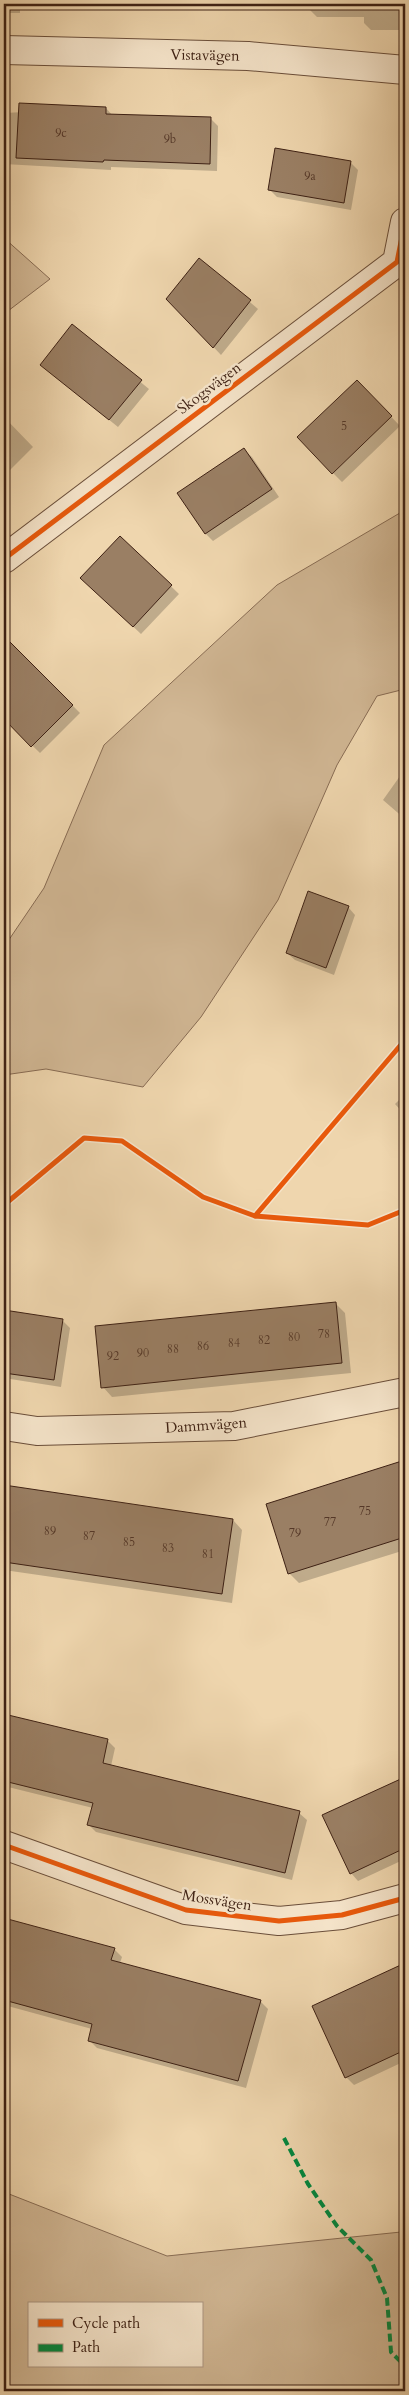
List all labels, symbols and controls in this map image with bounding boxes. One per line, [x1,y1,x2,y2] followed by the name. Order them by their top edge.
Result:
[170,44,240,66] street label: Vistavägen
[55,125,67,141] house number: 9c
[164,131,176,147] house number: 9b
[304,168,316,184] house number: 9a
[173,357,245,419] street label: Skogsvägen
[341,418,347,434] house number: 5
[318,1326,330,1342] house number: 78
[288,1329,300,1345] house number: 80
[258,1332,270,1348] house number: 82
[228,1335,240,1351] house number: 84
[197,1338,209,1354] house number: 86
[167,1341,179,1357] house number: 88
[137,1345,149,1361] house number: 90
[107,1348,119,1364] house number: 92
[164,1412,248,1438] street label: Dammvägen
[359,1503,371,1519] house number: 75
[324,1514,336,1530] house number: 77
[44,1523,56,1539] house number: 89
[289,1525,301,1541] house number: 79
[83,1528,95,1544] house number: 87
[123,1534,135,1550] house number: 85
[162,1540,174,1556] house number: 83
[202,1546,214,1562] house number: 81
[181,1885,254,1915] street label: Mossvägen
[28,2302,202,2368] legend
[72,2313,141,2333] text: Cycle path
[72,2337,101,2357] text: Path

